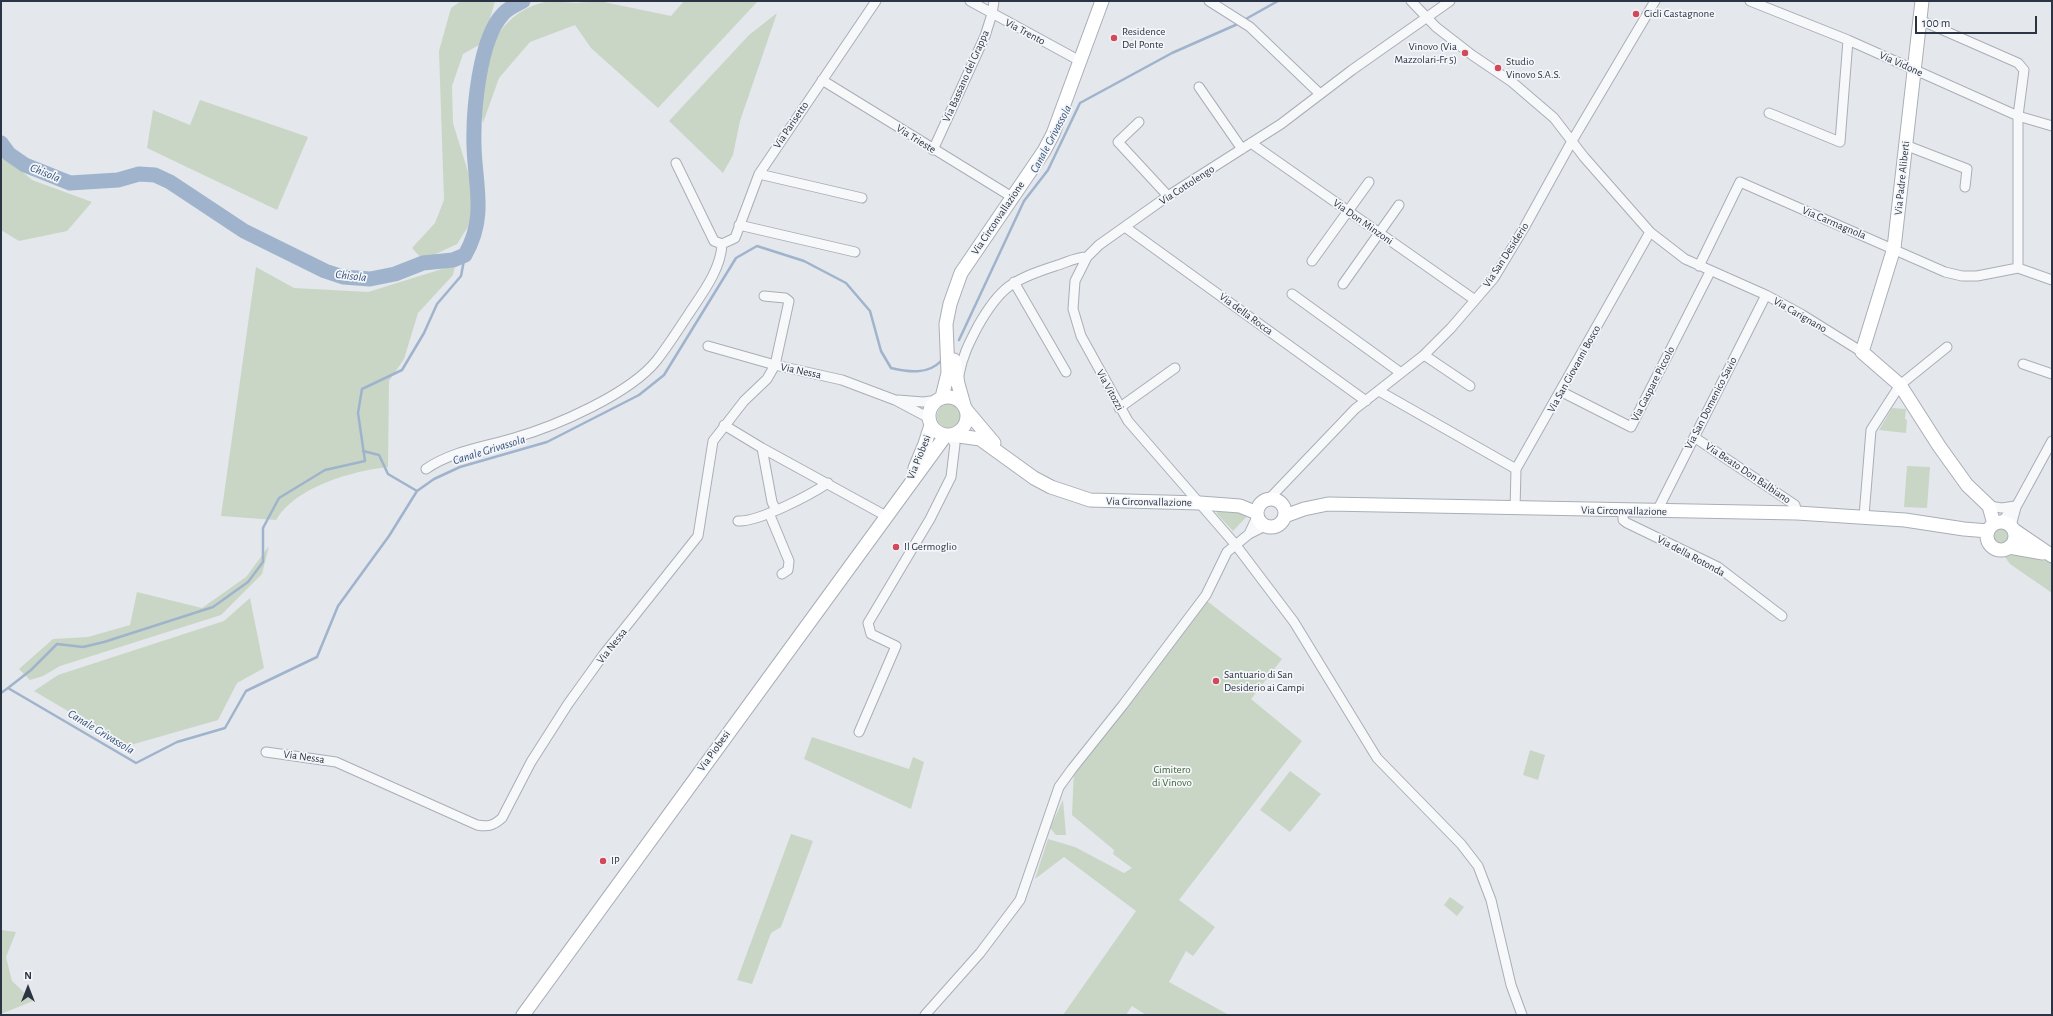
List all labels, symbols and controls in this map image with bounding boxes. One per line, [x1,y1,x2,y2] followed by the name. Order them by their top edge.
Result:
[1644,7,1714,21] place label: Cicli Castagnone
[1917,8,2039,34] scale bar
[1631,9,1641,19] marker: Cicli Castagnone
[1003,16,1047,48] street label: Via Trento
[1922,17,1950,29] text: 100 m
[1122,25,1165,51] place label: Residence Del Ponte
[940,28,992,124] street label: Via Bassano del Grappa
[1109,33,1119,43] marker: Residence Del Ponte
[1394,40,1457,66] place label: Vinovo (Via Mazzolari-Fr 5)
[1460,48,1470,58] marker: Vinovo (Via Mazzolari-Fr 5)
[1877,49,1925,79] street label: Via Vidone
[1506,55,1560,81] place label: Studio Vinovo S.A.S.
[1493,63,1503,73] marker: Studio Vinovo S.A.S.
[770,99,812,151] street label: Via Parisetto
[1027,102,1075,176] water label: Canale Grivassola
[894,122,938,156] street label: Via Trieste
[1892,140,1912,216] street label: Via Padre Aliberti
[28,160,62,186] water label: Chisola
[1157,162,1217,208] street label: Via Cottolengo
[968,179,1028,257] street label: Via Circonvallazione
[1330,196,1396,248] street label: Via Don Minzoni
[1800,204,1868,242] street label: Via Carmagnola
[1480,220,1532,290] street label: Via San Desiderio
[335,267,367,285] water label: Chisola
[1216,290,1276,338] street label: Via della Rocca
[1771,294,1829,336] street label: Via Carignano
[1545,323,1603,415] street label: Via San Giovanni Bosco
[1628,344,1678,424] street label: Via Gaspare Piccolo
[1682,355,1740,451] street label: Via San Domenico Savio
[779,360,823,382] street label: Via Nessa
[1093,367,1127,413] street label: Via Vitozzi
[451,432,527,468] water label: Canale Grivassola
[904,433,934,481] street label: Via Piobesi
[1703,440,1793,506] street label: Via Beato Don Balbiano
[1106,495,1192,509] street label: Via Circonvallazione
[1581,504,1667,518] street label: Via Circonvallazione
[1655,533,1727,579] street label: Via della Rotonda
[904,540,957,554] place label: Il Germoglio
[891,542,901,552] marker: Il Germoglio
[594,626,630,666] street label: Via Nessa
[1224,668,1304,694] place label: Santuario di San Desiderio ai Campi
[1211,676,1221,686] marker: Santuario di San Desiderio ai Campi
[65,706,137,758] water label: Canale Grivassola
[695,728,733,774] street label: Via Piobesi
[283,748,325,766] street label: Via Nessa
[1152,763,1192,789] park label: Cimitero di Vinovo
[611,854,620,868] place label: IP
[598,856,608,866] marker: IP
[8,968,48,1008] north arrow
[24,970,32,981] text: N

